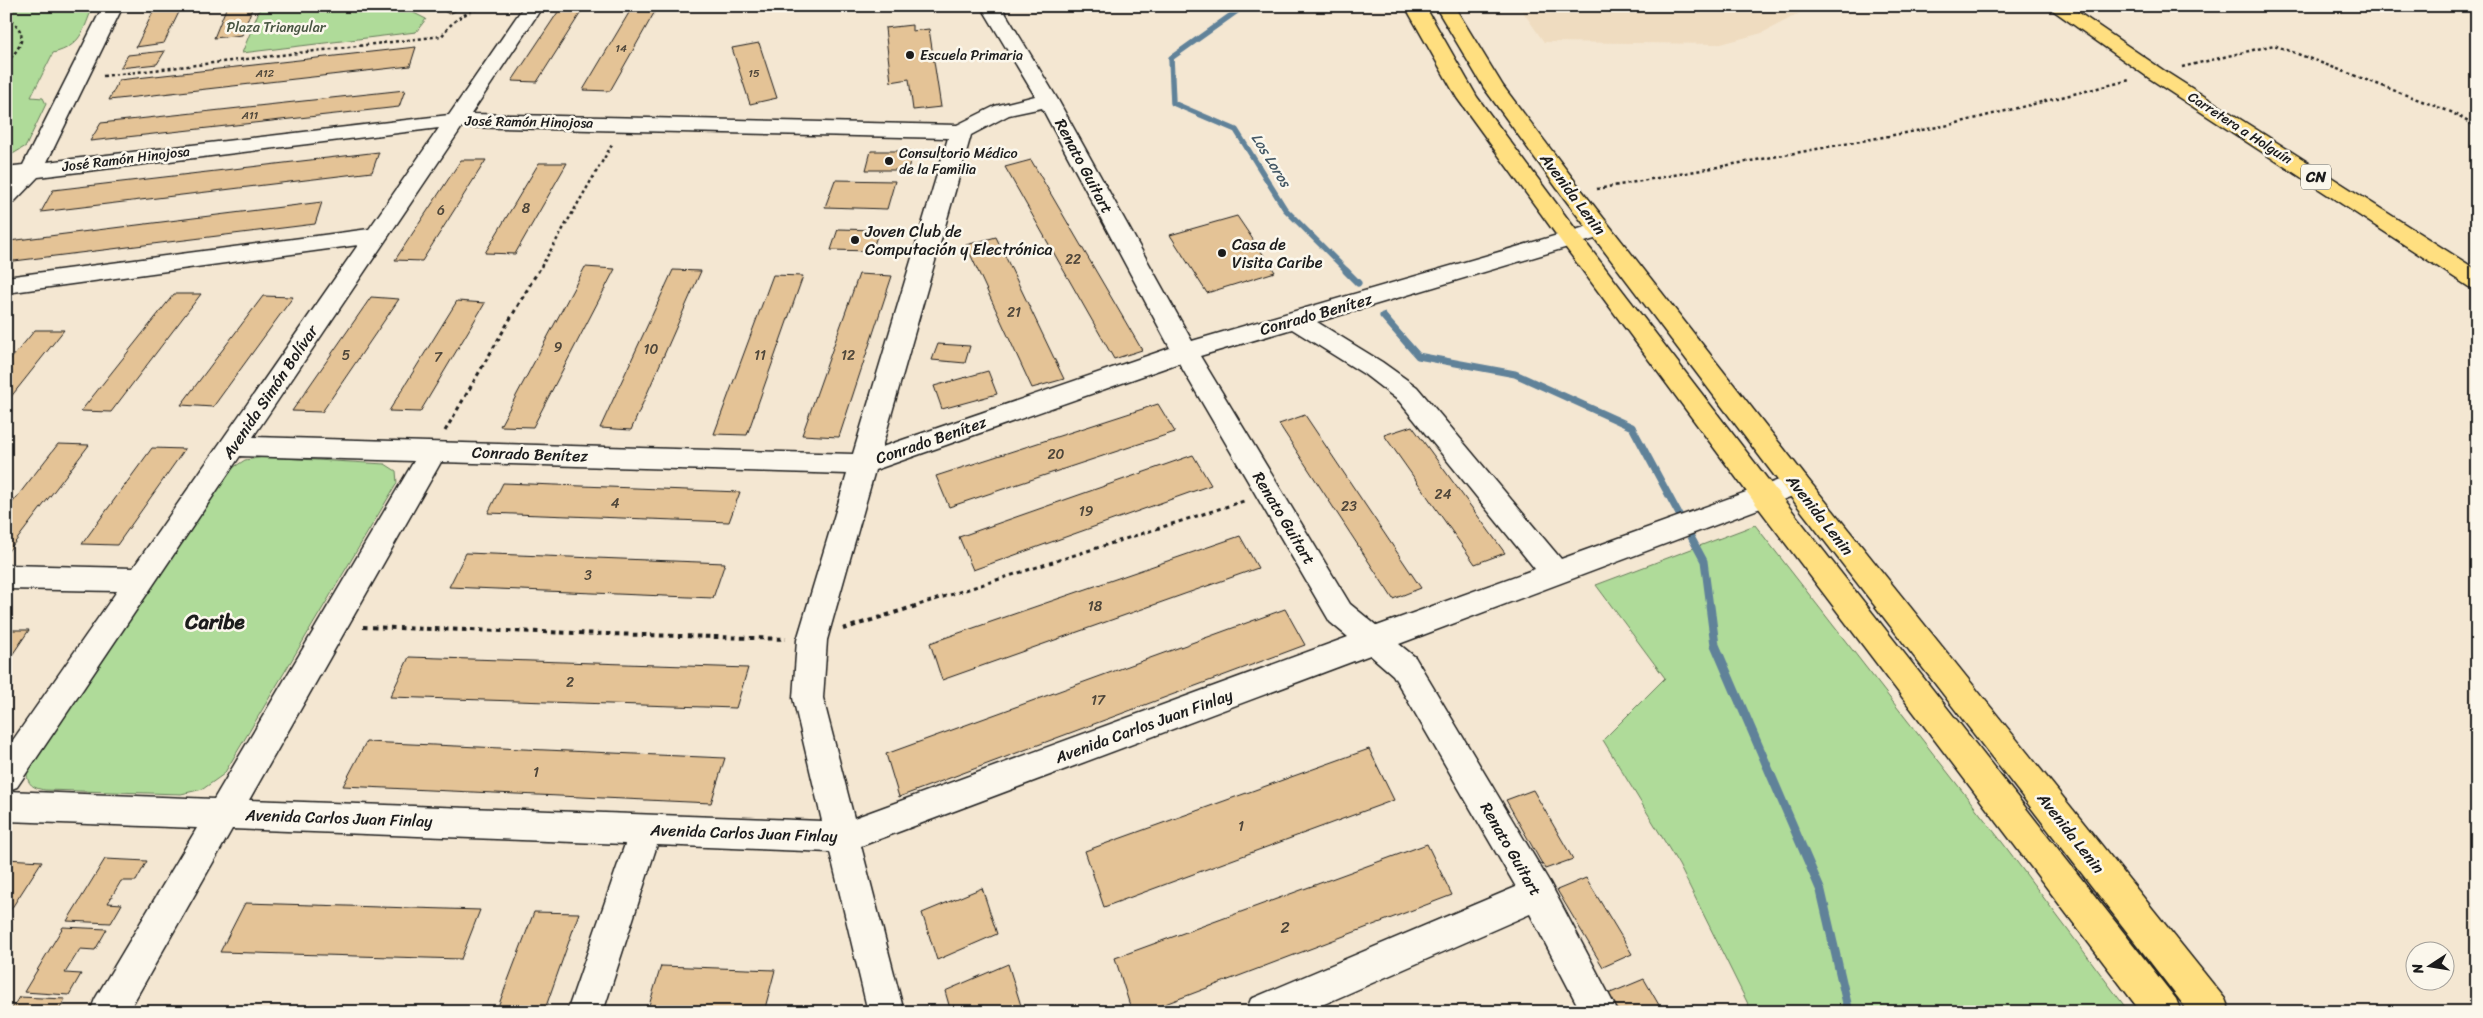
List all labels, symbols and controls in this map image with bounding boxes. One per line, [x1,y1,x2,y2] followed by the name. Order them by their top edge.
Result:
[227,15,327,40] park label: Plaza Triangular
[615,39,627,58] house number: 14
[920,43,1023,68] place label: Escuela Primaria
[904,49,916,61] marker: Escuela Primaria
[255,64,275,83] house number: A12
[748,64,760,83] house number: 15
[2183,85,2298,172] street label: Carretera a Holguín
[241,106,259,125] house number: A11
[464,108,593,136] street label: José Ramón Hinojosa
[1047,113,1121,219] street label: Renato Guitart
[1244,128,1299,194] water label: Los Loros
[60,139,191,179] street label: José Ramón Hinojosa
[899,141,1018,182] place label: Consultorio Médico de la Familia
[1532,146,1614,242] street label: Avenida Lenin
[883,155,895,167] marker: Consultorio Médico de la Familia
[2301,164,2331,190] road number: CN
[522,196,531,221] house number: 8
[437,198,445,223] house number: 6
[864,217,1052,264] place label: Joven Club de Computación y Electrónica
[1232,230,1323,277] place label: Casa de Visita Caribe
[849,234,861,246] marker: Joven Club de Computación y Electrónica
[1065,247,1081,272] house number: 22
[1216,247,1228,259] marker: Casa de Visita Caribe
[1256,284,1376,344] street label: Conrado Benítez
[1007,300,1021,325] house number: 21
[214,318,327,466] street label: Avenida Simón Bolívar
[554,335,563,360] house number: 9
[644,337,659,362] house number: 10
[342,343,351,368] house number: 5
[754,343,766,368] house number: 11
[841,343,855,368] house number: 12
[434,345,443,370] house number: 7
[871,407,991,473] street label: Conrado Benítez
[472,437,589,471] street label: Conrado Benítez
[1048,442,1065,467] house number: 20
[1245,466,1323,570] street label: Renato Guitart
[1778,467,1862,562] street label: Avenida Lenin
[1435,482,1452,507] house number: 24
[611,491,620,516] house number: 4
[1341,494,1357,519] house number: 23
[1079,499,1094,524] house number: 19
[584,563,592,588] house number: 3
[1088,594,1103,619] house number: 18
[184,603,246,641] district label: Caribe
[566,670,574,695] house number: 2
[1050,680,1238,772] street label: Avenida Carlos Juan Finlay
[1091,688,1106,713] house number: 17
[533,760,539,785] house number: 1
[2029,785,2113,880] street label: Avenida Lenin
[1472,796,1550,902] street label: Renato Guitart
[244,800,434,836] street label: Avenida Carlos Juan Finlay
[1238,814,1244,839] house number: 1
[649,815,839,851] street label: Avenida Carlos Juan Finlay
[1280,913,1290,942] house number: 2
[2406,940,2456,990] north arrow
[2404,961,2431,977] text: N

